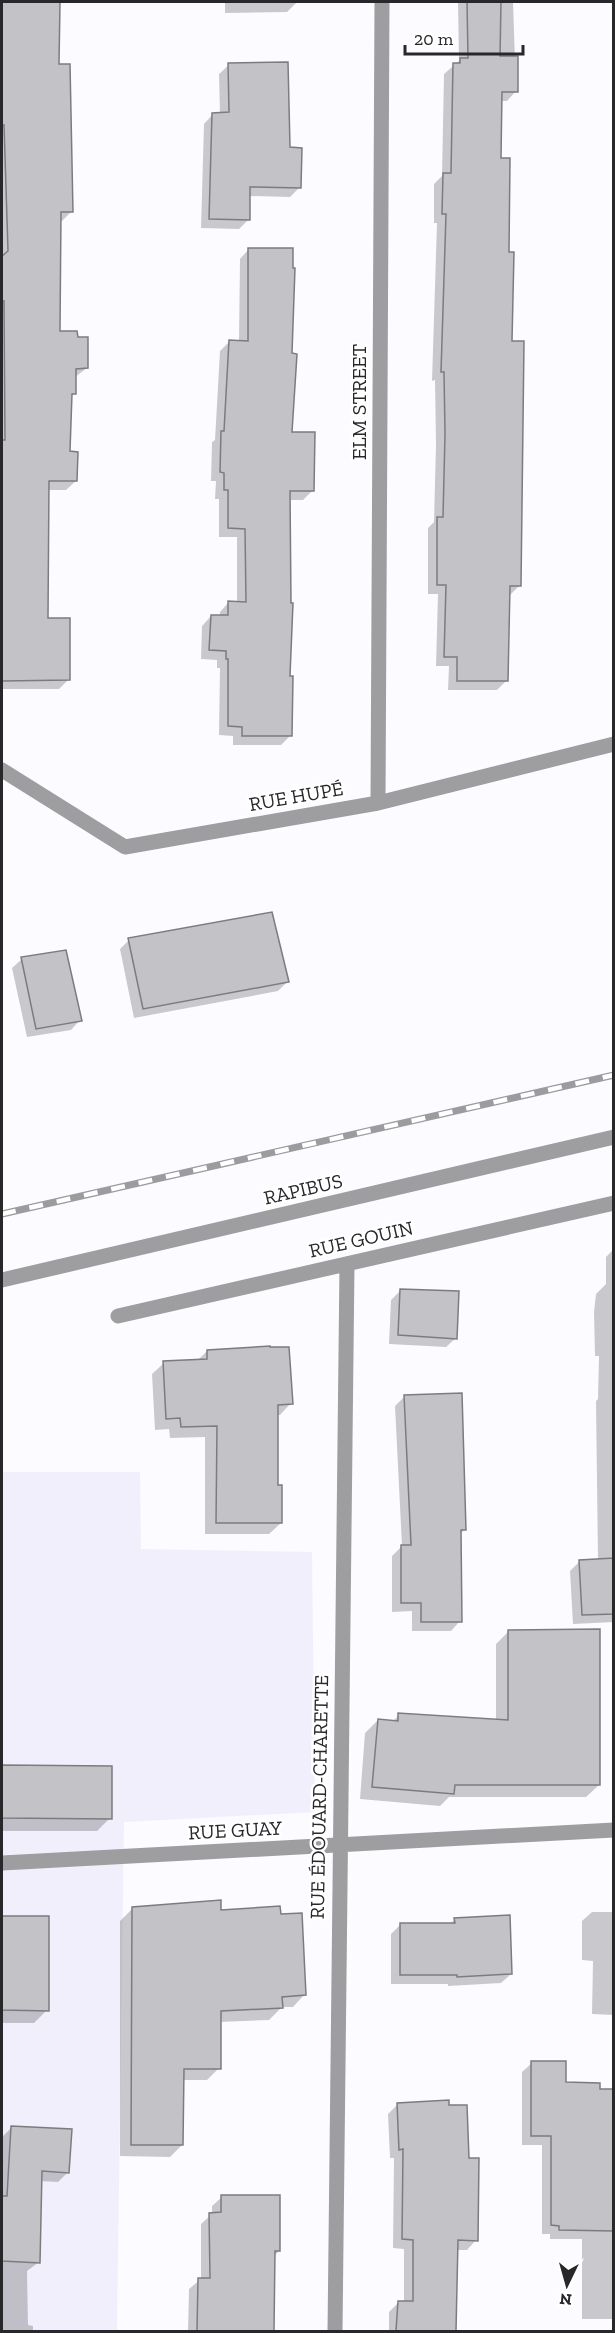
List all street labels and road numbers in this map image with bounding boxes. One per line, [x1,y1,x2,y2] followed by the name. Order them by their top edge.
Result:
[347,344,371,460] street label: ELM STREET
[247,776,345,816] street label: RUE HUPÉ
[261,1168,345,1210] street label: RAPIBUS
[306,1215,416,1263] street label: RUE GOUIN
[305,1675,333,1919] street label: RUE ÉDOUARD-CHARETTE
[188,1816,283,1844] street label: RUE GUAY

